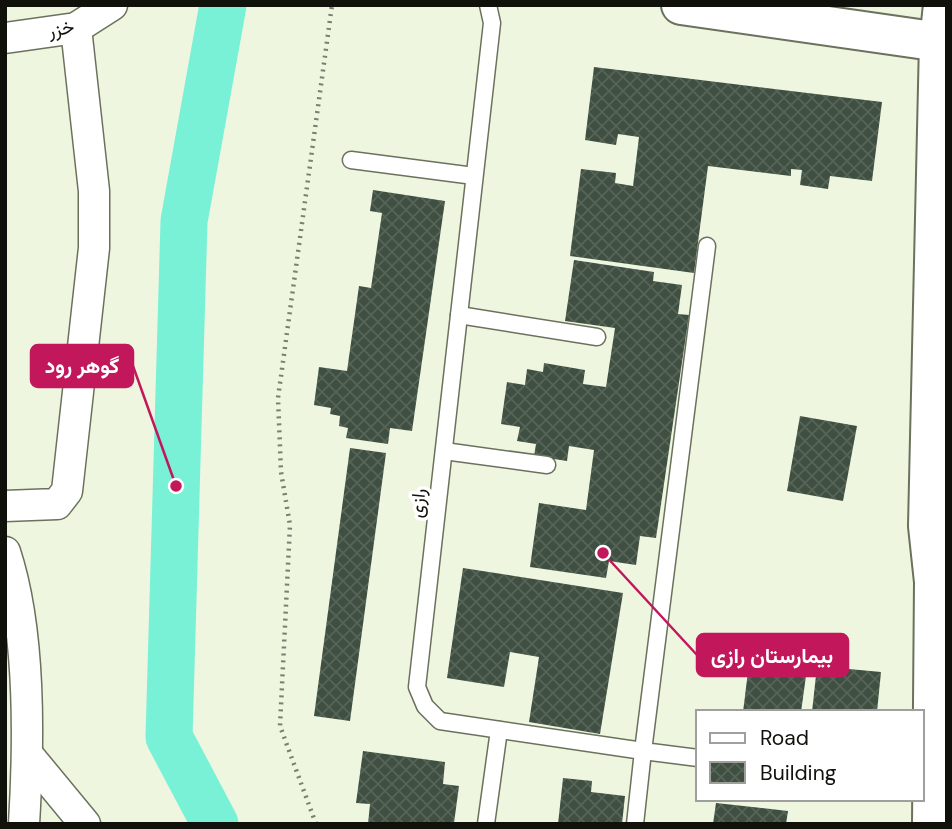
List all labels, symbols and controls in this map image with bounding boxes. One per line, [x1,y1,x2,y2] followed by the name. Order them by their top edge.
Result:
[45,14,77,44] street label: خزر
[31,345,133,387] callout: گوهر رود
[45,352,119,380] text: گوهر رود
[404,487,431,519] street label: رازی
[697,634,848,676] callout: بیمارستان رازی
[711,642,833,670] text: بیمارستان رازی
[696,710,924,801] legend
[760,724,809,752] text: Road
[760,759,837,787] text: Building

